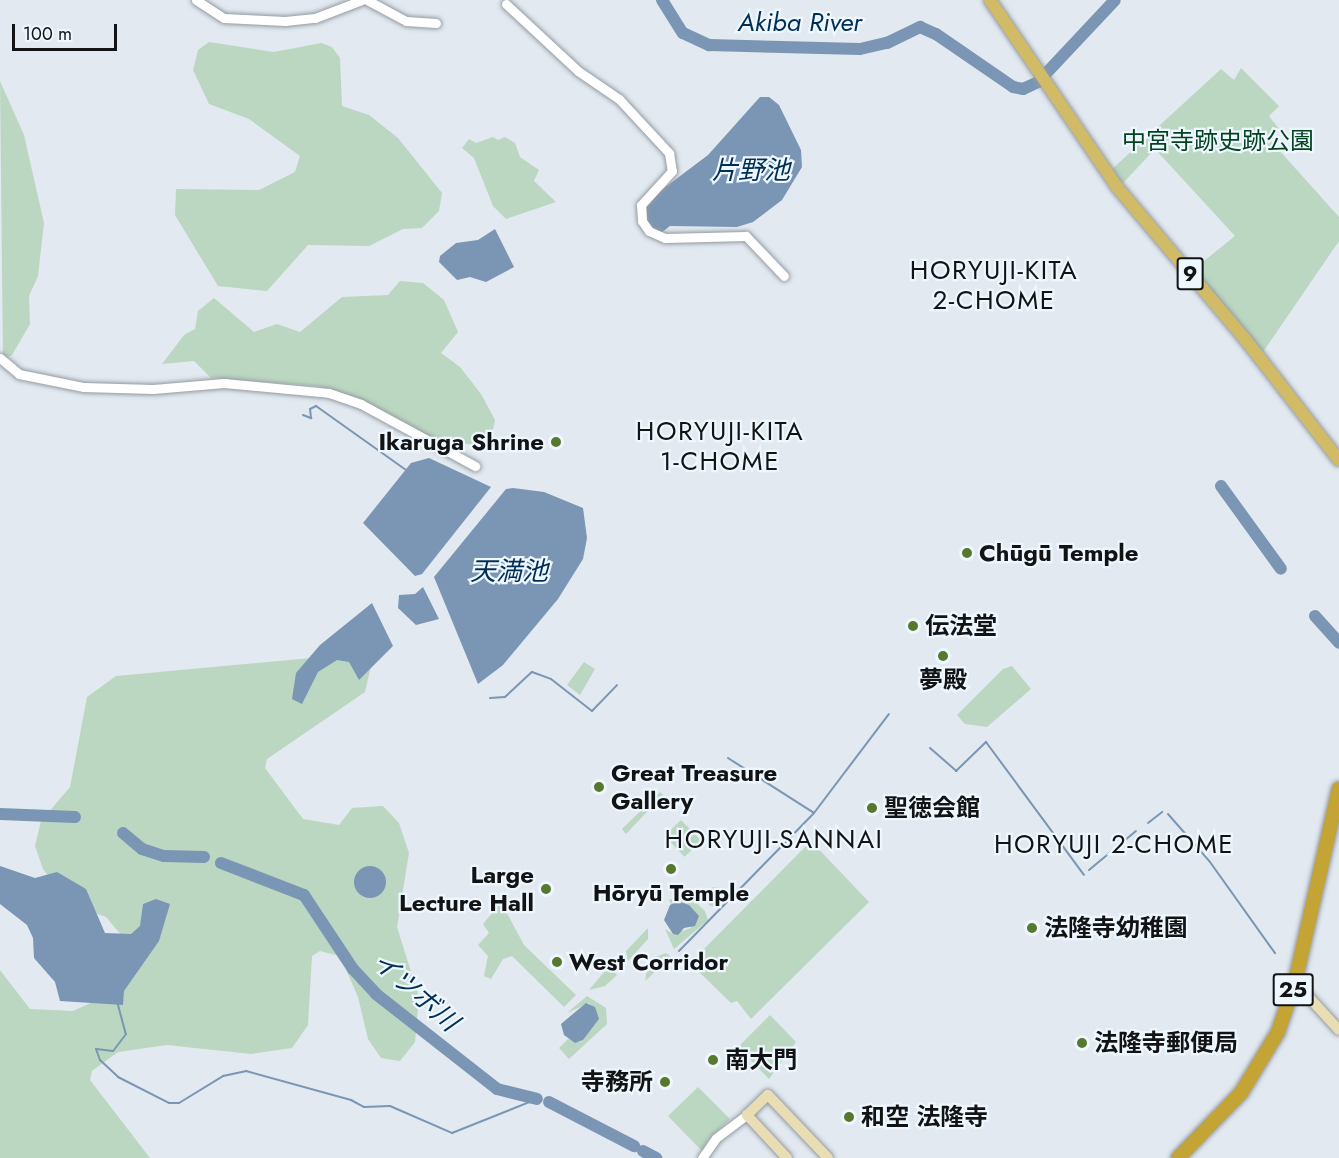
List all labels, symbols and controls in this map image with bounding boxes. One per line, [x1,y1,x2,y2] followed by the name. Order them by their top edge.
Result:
[738,7,862,39] water label: Akiba River
[15,12,120,50] scale bar
[23,21,72,47] text: 100 m
[1122,127,1314,155] park label: 中宮寺跡史跡公園
[712,155,790,187] water label: 片野池
[910,255,1078,316] district label: HORYUJI-KITA 2-CHOME
[1176,255,1204,293] road number: 9
[636,416,804,478] district label: HORYUJI-KITA 1-CHOME
[378,428,544,456] place label: Ikaruga Shrine
[549,435,563,449] marker: Ikaruga Shrine
[979,539,1138,567] place label: Chūgū Temple
[960,546,974,560] marker: Chūgū Temple
[470,556,548,588] water label: 天満池
[925,612,997,640] place label: 伝法堂
[906,619,920,633] marker: 伝法堂
[936,649,950,663] marker: 夢殿
[919,666,967,694] place label: 夢殿
[611,759,777,815] place label: Great Treasure Gallery
[592,780,606,794] marker: Great Treasure Gallery
[884,794,980,822] place label: 聖徳会館
[865,801,879,815] marker: 聖徳会館
[665,824,883,856] district label: HORYUJI-SANNAI
[994,829,1234,861] district label: HORYUJI 2-CHOME
[399,861,534,917] place label: Large Lecture Hall
[664,862,678,876] marker: Hōryū Temple
[593,879,749,907] place label: Hōryū Temple
[539,882,553,896] marker: Large Lecture Hall
[1044,914,1188,942] place label: 法隆寺幼稚園
[1025,921,1039,935] marker: 法隆寺幼稚園
[366,946,464,1038] water label: イツボ川
[569,948,728,976] place label: West Corridor
[550,955,564,969] marker: West Corridor
[1272,971,1314,1009] road number: 25
[1094,1029,1238,1057] place label: 法隆寺郵便局
[1075,1036,1089,1050] marker: 法隆寺郵便局
[725,1046,797,1074] place label: 南大門
[706,1053,720,1067] marker: 南大門
[581,1068,653,1096] place label: 寺務所
[658,1075,672,1089] marker: 寺務所
[861,1103,988,1131] place label: 和空 法隆寺
[842,1110,856,1124] marker: 和空 法隆寺

